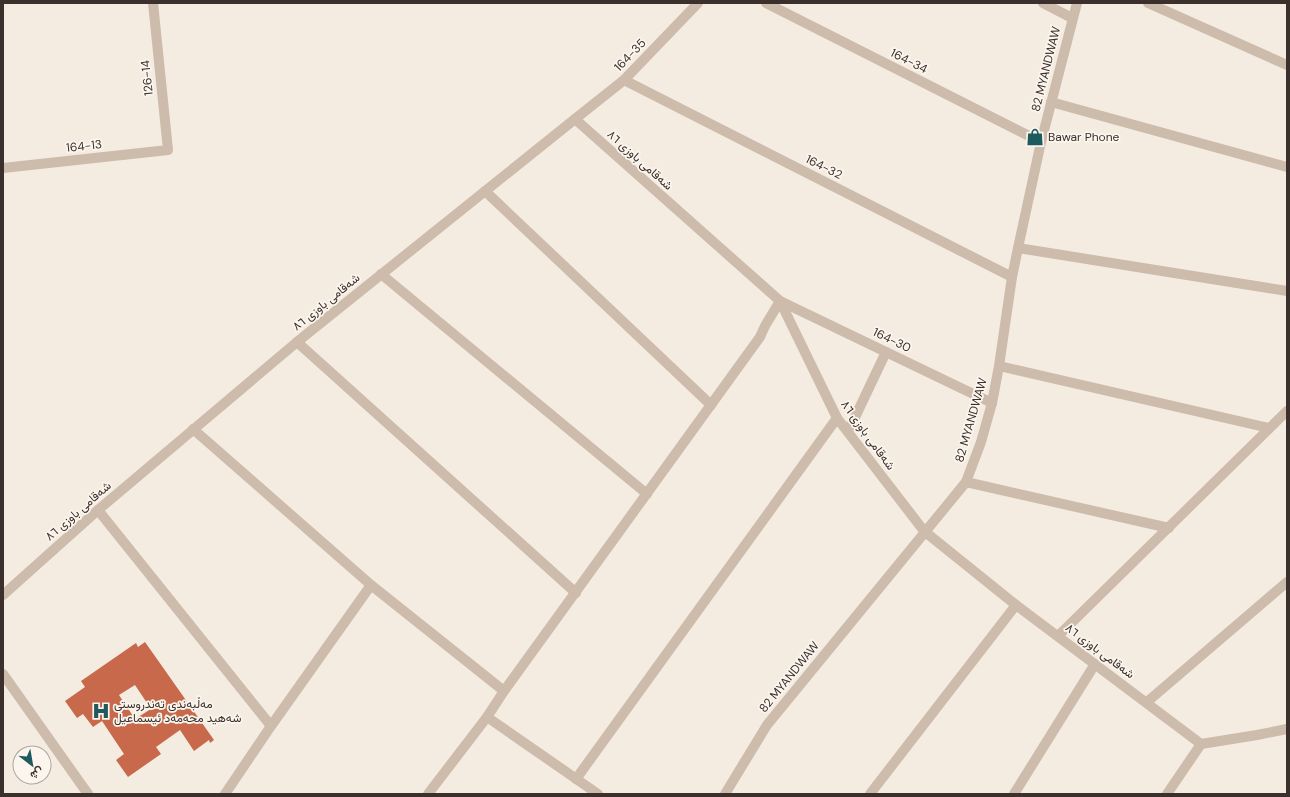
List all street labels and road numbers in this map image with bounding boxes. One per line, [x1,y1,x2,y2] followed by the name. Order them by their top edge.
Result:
[1028,24,1064,113] street label: 82 MYANDWAW
[611,35,649,75] street label: 164-35
[888,45,930,77] street label: 164-34
[137,59,157,97] street label: 126-14
[604,126,676,194] street label: شەقامی باوزی ٨٦
[65,136,103,156] street label: 164-13
[803,151,845,183] street label: 164-32
[289,270,363,334] street label: شەقامی باوزی ٨٦
[870,324,914,356] street label: 164-30
[951,376,991,464] street label: 82 MYANDWAW
[837,397,899,473] street label: شەقامی باوزی ٨٦
[42,478,114,544] street label: شەقامی باوزی ٨٦
[1062,620,1138,682] street label: شەقامی باوزی ٨٦
[755,638,823,716] street label: 82 MYANDWAW

